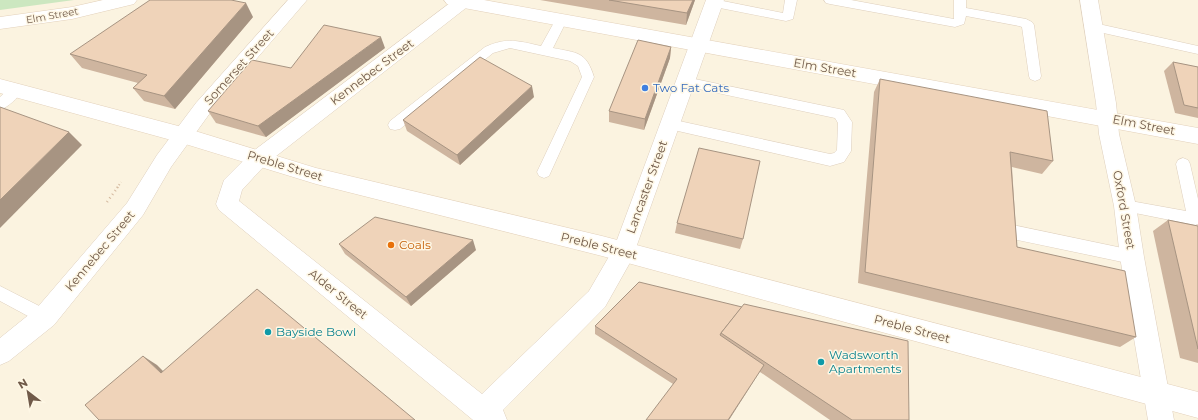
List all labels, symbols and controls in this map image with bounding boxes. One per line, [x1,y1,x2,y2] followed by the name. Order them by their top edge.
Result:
[25,5,79,26] street label: Elm Street
[201,25,277,108] street label: Somerset Street
[327,35,416,108] street label: Kennebec Street
[793,55,858,80] street label: Elm Street
[653,80,729,95] place label: Two Fat Cats
[640,83,650,93] marker: Two Fat Cats
[1112,111,1177,138] street label: Elm Street
[623,138,670,235] street label: Lancaster Street
[246,147,325,184] street label: Preble Street
[1110,169,1139,251] street label: Oxford Street
[62,207,138,294] street label: Kennebec Street
[559,229,639,262] street label: Preble Street
[399,237,431,252] place label: Coals
[386,240,396,250] marker: Coals
[306,265,371,322] street label: Alder Street
[872,311,952,346] street label: Preble Street
[276,324,356,339] place label: Bayside Bowl
[263,327,273,337] marker: Bayside Bowl
[829,347,902,376] place label: Wadsworth Apartments
[816,357,826,367] marker: Wadsworth Apartments
[8,372,48,412] north arrow
[15,375,30,392] text: N

